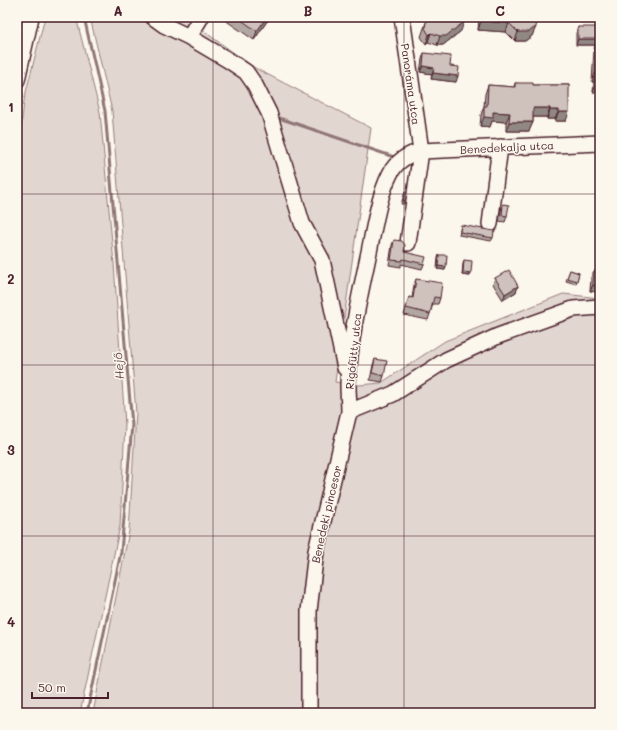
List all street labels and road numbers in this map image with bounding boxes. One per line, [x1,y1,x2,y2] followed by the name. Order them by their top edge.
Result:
[398,42,424,126] street label: Panoráma utca
[460,137,554,157] street label: Benedekalja utca
[342,312,364,390] street label: Rigófütty utca
[307,464,345,564] street label: Benedeki pincesor

